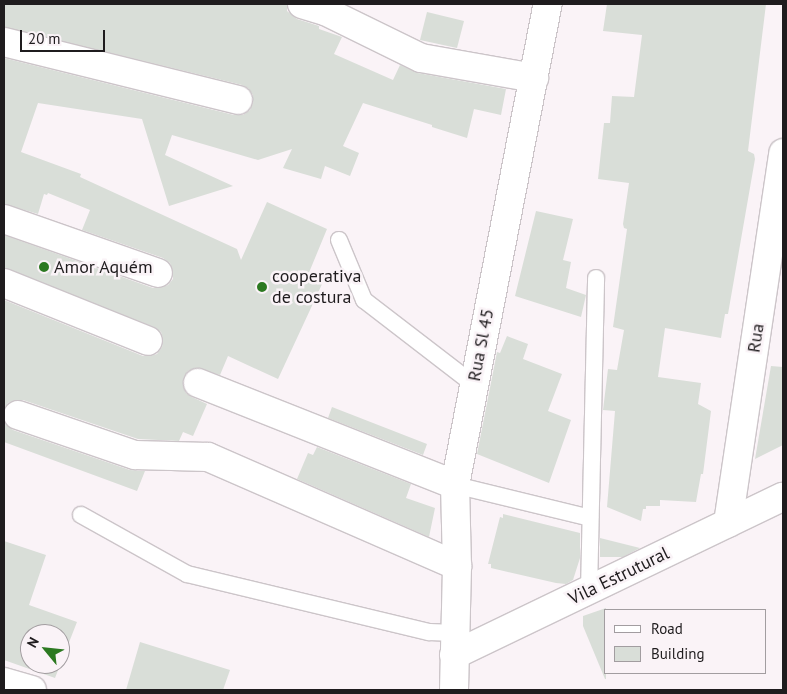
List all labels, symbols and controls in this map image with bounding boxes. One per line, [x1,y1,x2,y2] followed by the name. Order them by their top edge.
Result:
[22,20,108,52] scale bar
[28,29,61,48] text: 20 m
[54,256,153,278] place label: Amor Aquém
[38,261,50,273] marker: Amor Aquém
[272,266,361,308] place label: cooperativa de costura
[256,281,268,293] marker: cooperativa de costura
[463,307,499,383] street label: Rua Sl 45
[743,322,769,354] street label: Rua
[565,542,673,610] street label: Vila Estrutural
[604,609,767,674] legend
[651,619,683,638] text: Road
[20,624,70,674] north arrow
[23,634,43,651] text: N
[651,644,705,663] text: Building

